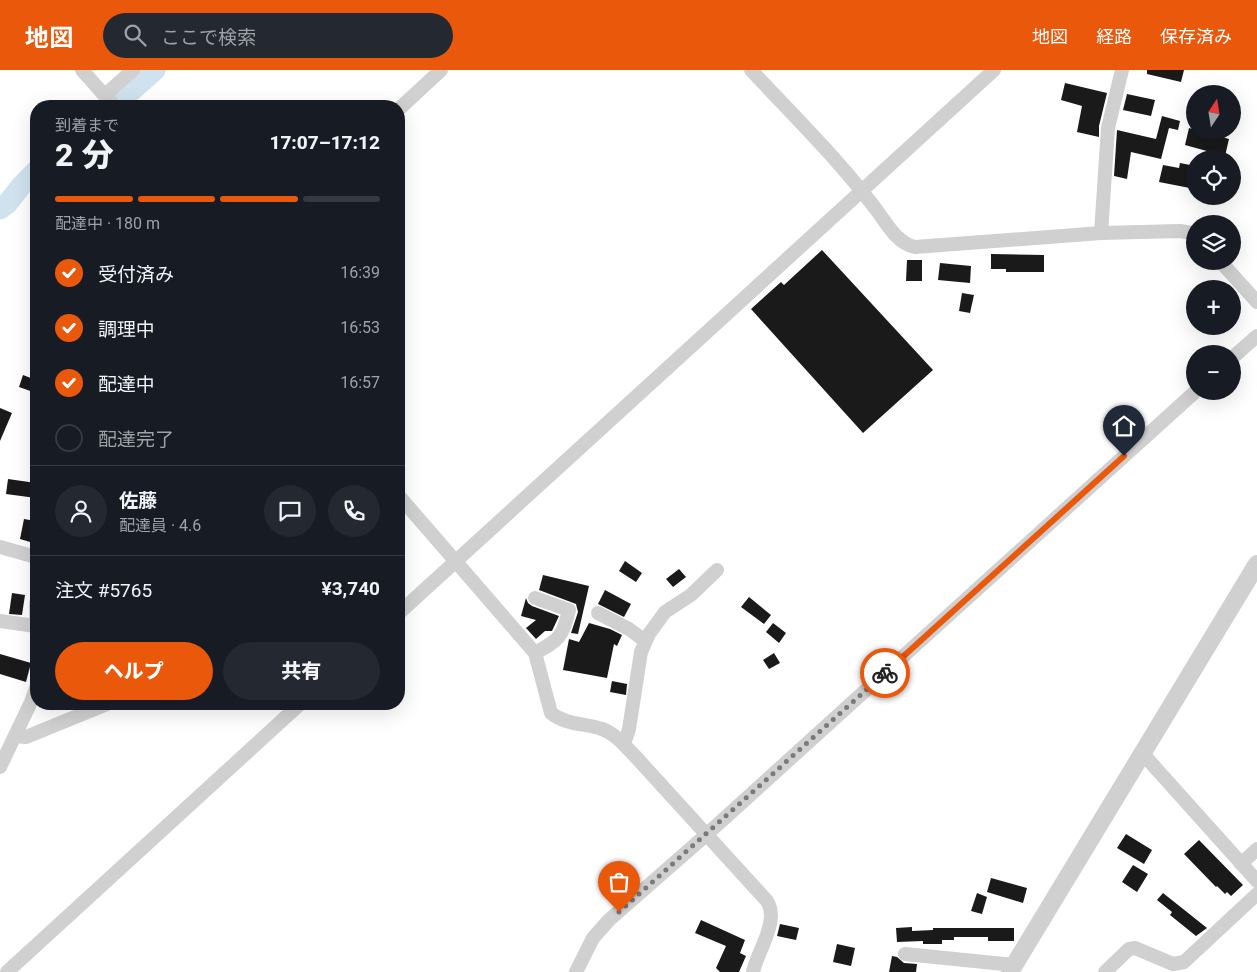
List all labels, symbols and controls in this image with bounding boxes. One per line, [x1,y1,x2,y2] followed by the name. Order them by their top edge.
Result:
[103,13,453,58] search box
[121,21,149,49] icon: search
[25,24,73,52] text: 地図
[161,26,256,49] text: ここで検索
[1032,26,1068,47] text: 地図
[1096,26,1132,47] text: 経路
[1160,26,1232,47] text: 保存済み
[1186,85,1241,140] north arrow
[1186,85,1241,400] map controls
[55,116,119,135] text: 到着まで
[269,131,380,154] text: 17:07–17:12
[55,136,113,174] text: 2 分
[1186,150,1241,205] button: locate
[55,214,160,233] text: 配達中 · 180 m
[1186,215,1241,270] button: layers
[55,259,83,287] icon: check
[98,263,174,286] text: 受付済み
[340,263,380,282] text: 16:39
[1186,280,1241,335] button: +
[55,314,83,342] icon: check
[98,318,155,341] text: 調理中
[340,318,380,337] text: 16:53
[1186,345,1241,400] button: −
[55,369,83,397] icon: check
[98,373,155,396] text: 配達中
[340,373,380,392] text: 16:57
[1103,405,1145,456] pin
[1110,412,1138,440] icon: home
[98,428,174,451] text: 配達完了
[55,485,107,537] button: person
[264,485,316,537] button: chat
[328,485,380,537] button: phone
[119,489,157,512] text: 佐藤
[119,516,201,535] text: 配達員 · 4.6
[322,577,380,600] text: ¥3,740
[55,579,152,602] text: 注文 #5765
[55,642,213,700] button: ヘルプ
[223,642,380,700] button: 共有
[860,648,910,698] courier
[871,659,899,687] icon: bike
[598,861,640,912] pin
[605,868,633,896] icon: bag

